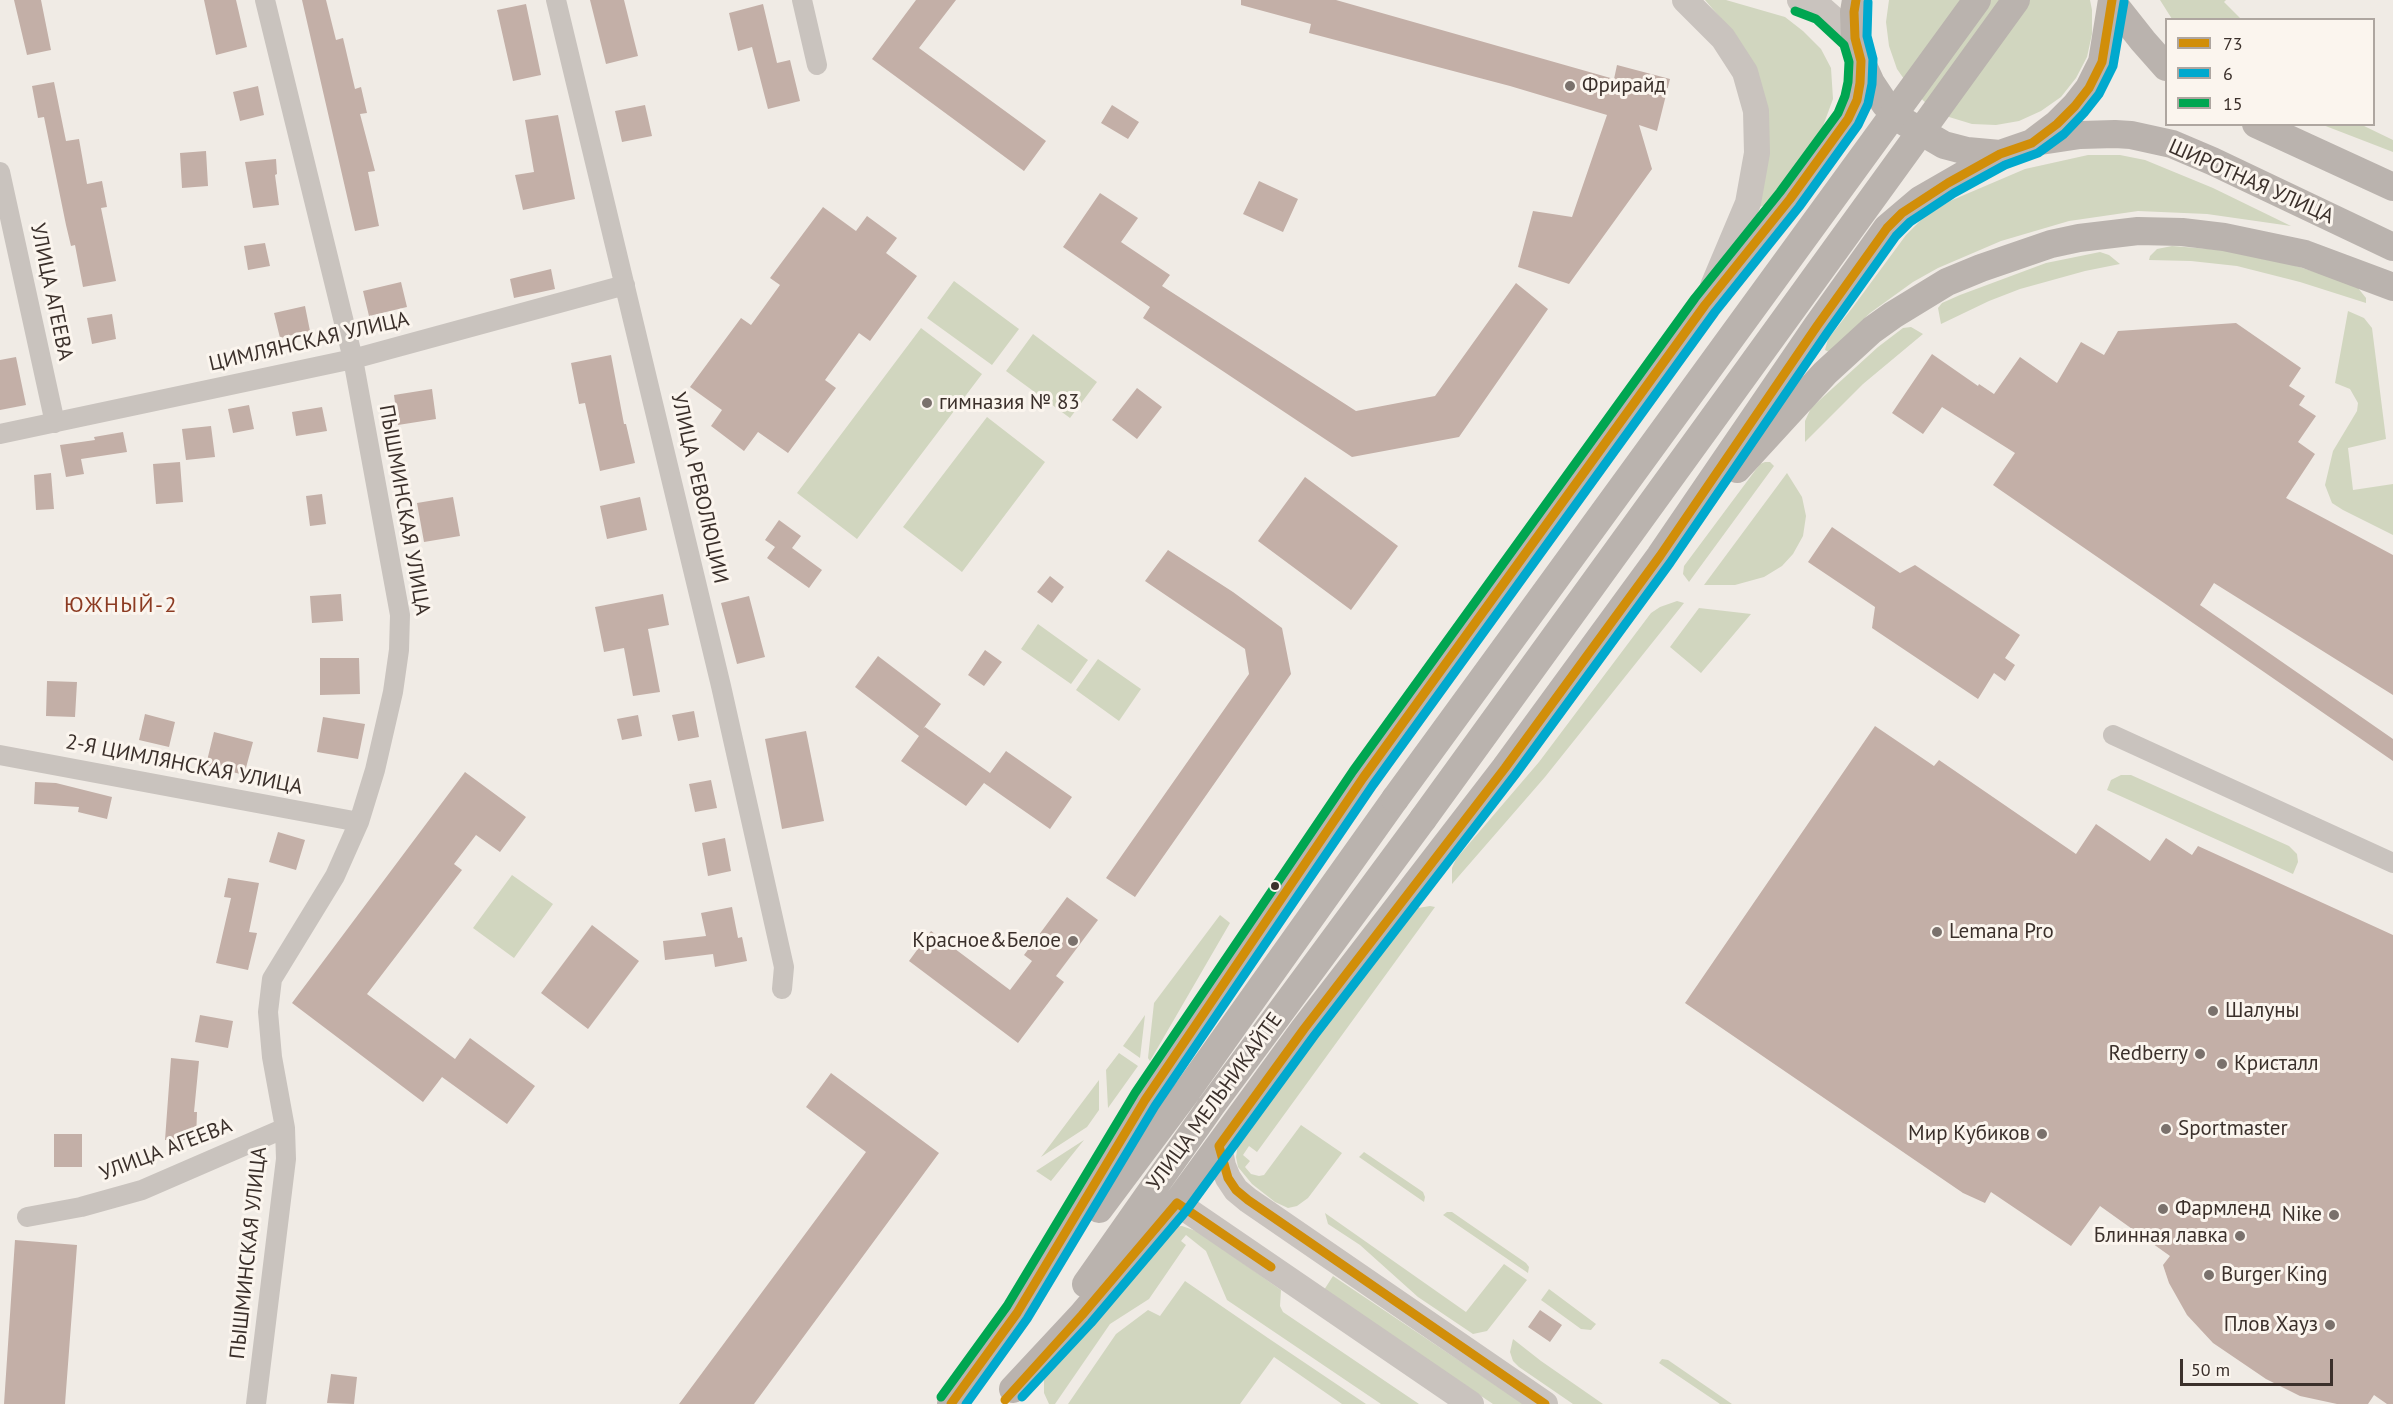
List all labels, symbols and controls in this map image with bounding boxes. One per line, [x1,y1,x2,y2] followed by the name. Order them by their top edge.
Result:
[2165,18,2375,126] legend
[2223,32,2243,55] text: 73
[2223,62,2233,85] text: 6
[1582,73,1666,99] place label: Фрирайд
[1563,79,1577,93] marker: Фрирайд
[2223,92,2243,115] text: 15
[2164,134,2338,230] street label: ШИРОТНАЯ УЛИЦА
[24,221,78,363] street label: УЛИЦА АГЕЕВА
[207,307,411,377] street label: ЦИМЛЯНСКАЯ УЛИЦА
[665,390,733,586] street label: УЛИЦА РЕВОЛЮЦИИ
[939,390,1080,416] place label: гимназия № 83
[920,396,934,410] marker: гимназия № 83
[373,403,435,617] street label: ПЫШМИНСКАЯ УЛИЦА
[64,593,178,619] district label: ЮЖНЫЙ-2
[63,730,305,800] street label: 2-Я ЦИМЛЯНСКАЯ УЛИЦА
[1269,880,1281,892] unlabelled marker
[1949,919,2054,945] place label: Lemana Pro
[1930,925,1944,939] marker: Lemana Pro
[912,928,1061,954] place label: Красное&Белое
[1066,934,1080,948] marker: Красное&Белое
[2225,998,2299,1024] place label: Шалуны
[2206,1004,2220,1018] marker: Шалуны
[1142,1008,1288,1196] street label: УЛИЦА МЕЛЬНИКАЙТЕ
[2108,1041,2188,1067] place label: Redberry
[2193,1047,2207,1061] marker: Redberry
[2234,1051,2319,1077] place label: Кристалл
[2215,1057,2229,1071] marker: Кристалл
[96,1113,236,1187] street label: УЛИЦА АГЕЕВА
[2178,1116,2288,1142] place label: Sportmaster
[1908,1121,2030,1147] place label: Мир Кубиков
[2159,1122,2173,1136] marker: Sportmaster
[2035,1127,2049,1141] marker: Мир Кубиков
[225,1146,273,1360] street label: ПЫШМИНСКАЯ УЛИЦА
[2175,1196,2271,1222] place label: Фармленд
[2156,1202,2170,1216] marker: Фармленд
[2282,1202,2322,1228] place label: Nike
[2327,1208,2341,1222] marker: Nike
[2094,1223,2228,1249] place label: Блинная лавка
[2233,1229,2247,1243] marker: Блинная лавка
[2221,1262,2328,1288] place label: Burger King
[2202,1268,2216,1282] marker: Burger King
[2224,1312,2318,1338] place label: Плов Хауз
[2323,1318,2337,1332] marker: Плов Хауз
[2183,1347,2336,1385] scale bar
[2191,1358,2230,1381] text: 50 m

